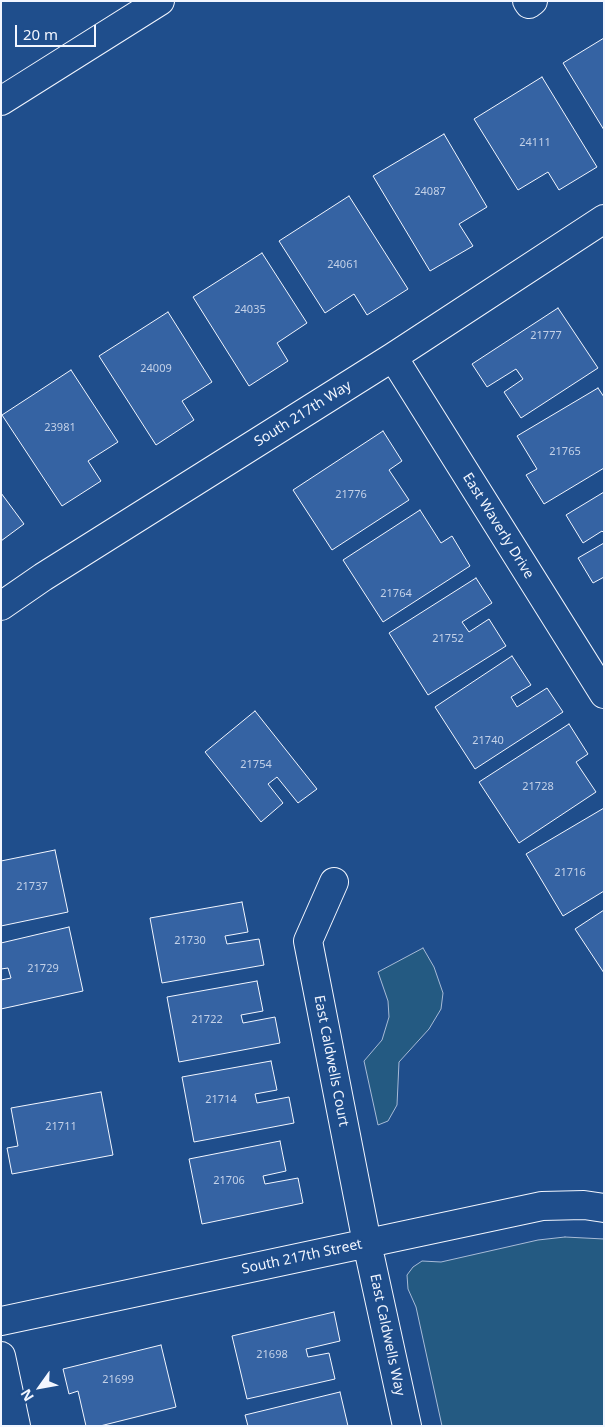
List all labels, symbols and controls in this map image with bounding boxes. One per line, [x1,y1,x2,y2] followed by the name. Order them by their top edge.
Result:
[18,15,99,47] scale bar
[23,24,58,44] text: 20 m
[519,136,551,150] house number: 24111
[414,185,446,199] house number: 24087
[327,258,359,272] house number: 24061
[234,303,266,317] house number: 24035
[530,329,562,343] house number: 21777
[140,362,172,376] house number: 24009
[251,377,355,451] street label: South 217th Way
[44,421,76,435] house number: 23981
[549,445,581,459] house number: 21765
[459,470,537,582] street label: East Waverly Drive
[335,488,367,502] house number: 21776
[380,587,412,601] house number: 21764
[432,632,464,646] house number: 21752
[472,734,504,748] house number: 21740
[240,758,272,772] house number: 21754
[522,780,554,794] house number: 21728
[554,866,586,880] house number: 21716
[16,880,48,894] house number: 21737
[174,934,206,948] house number: 21730
[27,962,59,976] house number: 21729
[310,994,352,1128] street label: East Caldwells Court
[191,1013,223,1027] house number: 21722
[205,1093,237,1107] house number: 21714
[45,1120,77,1134] house number: 21711
[213,1174,245,1188] house number: 21706
[240,1236,364,1278] street label: South 217th Street
[366,1273,408,1397] street label: East Caldwells Way
[256,1348,288,1362] house number: 21698
[15,1362,65,1412] north arrow
[102,1373,134,1387] house number: 21699
[16,1385,38,1405] text: N

